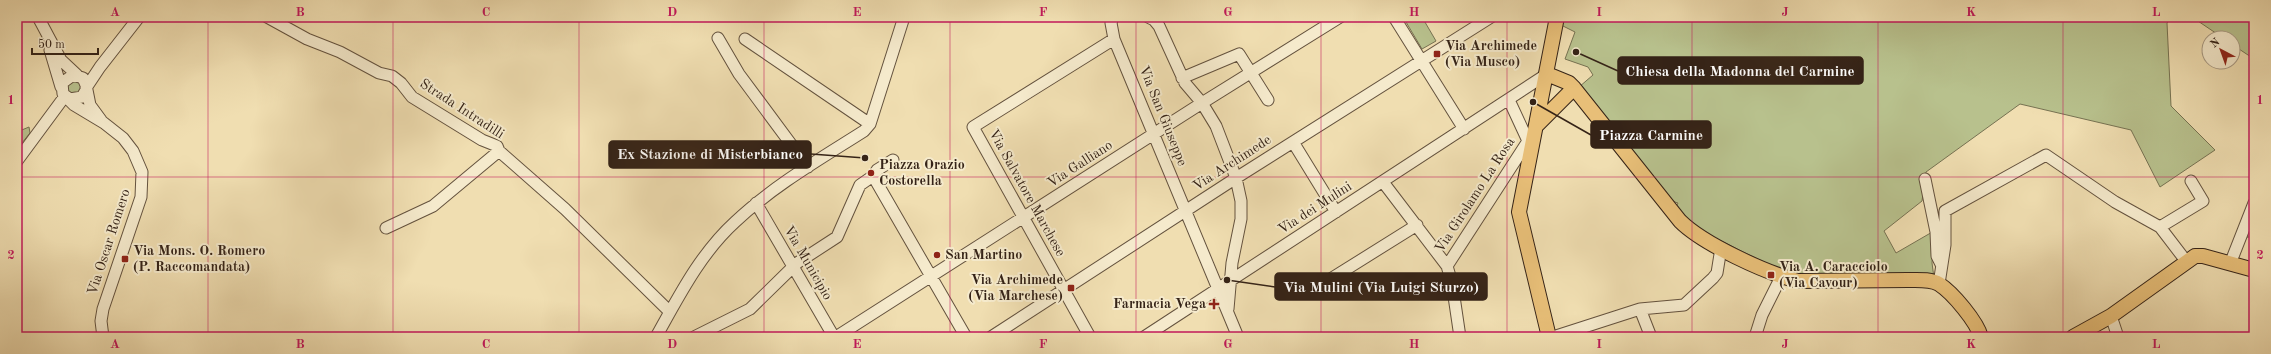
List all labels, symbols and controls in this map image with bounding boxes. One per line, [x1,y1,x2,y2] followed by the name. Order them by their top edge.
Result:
[110,6,120,19] text: A
[295,6,305,19] text: B
[482,6,490,19] text: C
[667,6,677,19] text: D
[853,6,862,19] text: E
[1039,6,1048,19] text: F
[1223,6,1233,19] text: G
[1409,6,1420,19] text: H
[1596,6,1602,19] text: I
[1781,6,1789,19] text: J
[1966,6,1976,19] text: K
[2152,6,2161,19] text: L
[32,30,98,56] scale bar
[2201,30,2241,70] north arrow
[2209,36,2223,50] text: N
[38,38,65,51] text: 50 m
[1445,39,1537,69] place label: Via Archimede (Via Musco)
[1432,49,1442,59] marker: Via Archimede (Via Musco)
[1618,57,1863,84] callout: Chiesa della Madonna del Carmine
[1137,64,1189,168] street label: Via San Giuseppe
[1625,65,1855,80] text: Chiesa della Madonna del Carmine
[417,77,507,142] street label: Strada Intradilli
[7,94,15,107] text: 1
[2256,94,2264,107] text: 1
[1591,121,1711,148] callout: Piazza Carmine
[986,127,1068,259] street label: Via Salvatore Marchese
[1599,129,1703,144] text: Piazza Carmine
[1190,133,1274,193] street label: Via Archimede
[1433,135,1517,255] street label: Via Girolamo La Rosa
[1045,138,1115,190] street label: Via Galliano
[609,141,811,168] callout: Ex Stazione di Misterbianco
[617,148,803,163] text: Ex Stazione di Misterbianco
[879,158,965,188] place label: Piazza Orazio Costorella
[866,168,876,178] marker: Piazza Orazio Costorella
[1276,179,1354,237] street label: Via dei Mulini
[85,187,133,297] street label: Via Oscar Romero
[781,223,835,303] street label: Via Municipio
[133,244,265,274] place label: Via Mons. O. Romero (P. Raccomandata)
[945,248,1022,262] place label: San Martino
[7,249,15,262] text: 2
[2256,249,2264,262] text: 2
[932,250,942,260] marker: San Martino
[120,254,130,264] marker: Via Mons. O. Romero (P. Raccomandata)
[1779,260,1888,290] place label: Via A. Caracciolo (Via Cavour)
[1766,270,1776,280] marker: Via A. Caracciolo (Via Cavour)
[968,273,1063,303] place label: Via Archimede (Via Marchese)
[1275,273,1487,300] callout: Via Mulini (Via Luigi Sturzo)
[1283,281,1479,296] text: Via Mulini (Via Luigi Sturzo)
[1066,283,1076,293] marker: Via Archimede (Via Marchese)
[1113,297,1206,311] place label: Farmacia Vega
[1209,299,1219,309] marker: Farmacia Vega
[110,338,120,351] text: A
[295,338,305,351] text: B
[482,338,490,351] text: C
[667,338,677,351] text: D
[853,338,862,351] text: E
[1039,338,1048,351] text: F
[1223,338,1233,351] text: G
[1409,338,1420,351] text: H
[1596,338,1602,351] text: I
[1781,338,1789,351] text: J
[1966,338,1976,351] text: K
[2152,338,2161,351] text: L

